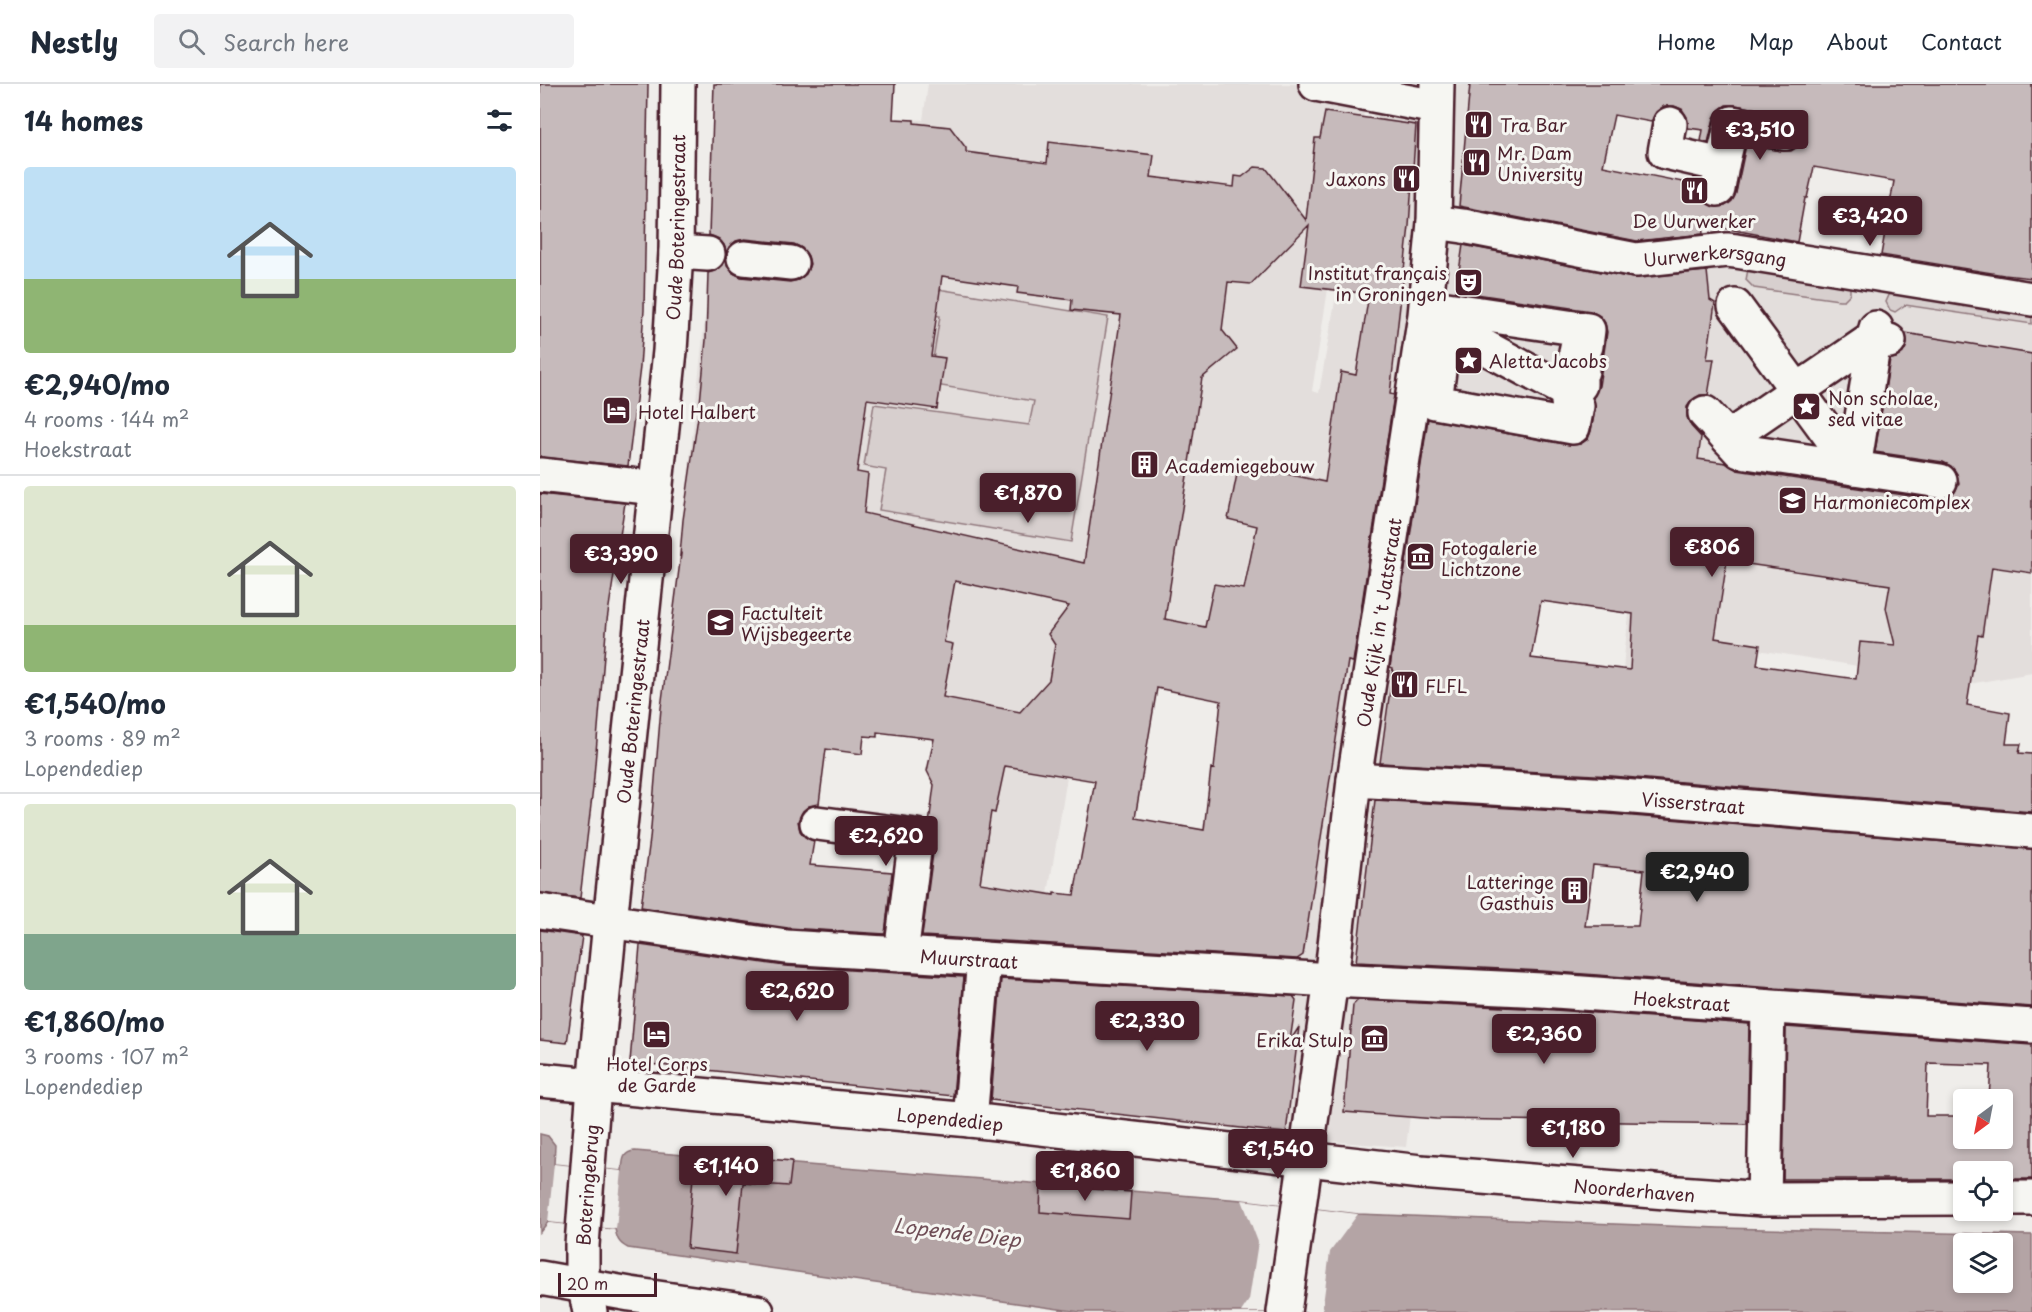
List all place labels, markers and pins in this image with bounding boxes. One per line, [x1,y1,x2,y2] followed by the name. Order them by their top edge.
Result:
[1463,108,1495,140] restaurant icon: Tra Bar
[1711,110,1809,161] pin: €3,510
[1500,111,1568,138] place label: Tra Bar
[1497,139,1583,187] place label: Mr. Dam University
[1460,146,1492,178] restaurant icon: Mr. Dam University
[1391,162,1423,194] restaurant icon: Jaxons
[1326,165,1386,192] place label: Jaxons
[1678,175,1710,207] restaurant icon: De Uurwerker
[1821,196,1919,247] pin: €3,420
[1632,207,1756,234] place label: De Uurwerker
[1308,259,1447,307] place label: Institut français in Groningen
[1452,266,1484,298] theatre icon: Institut français in Groningen
[1452,344,1484,376] place icon: Aletta Jacobs
[1489,347,1607,374] place label: Aletta Jacobs
[1828,384,1938,432] place label: Non scholae, sed vitae
[1791,391,1823,423] place icon: Non scholae, sed vitae
[601,395,633,427] hotel icon: Hotel Halbert
[638,398,756,425] place label: Hotel Halbert
[1128,449,1160,481] building icon: Academiegebouw
[1165,452,1315,479] place label: Academiegebouw
[979,473,1077,524] pin: €1,870
[1776,485,1808,517] school or university icon: Harmoniecomplex
[1813,488,1970,515] place label: Harmoniecomplex
[1676,527,1748,578] pin: €806
[572,534,670,585] pin: €3,390
[1441,534,1537,582] place label: Fotogalerie Lichtzone
[1404,541,1436,573] museum icon: Fotogalerie Lichtzone
[741,599,852,647] place label: Factulteit Wijsbegeerte
[704,606,736,638] school or university icon: Factulteit Wijsbegeerte
[1388,669,1420,701] restaurant icon: FLFL
[1425,672,1467,699] place label: FLFL
[837,816,935,867] pin: €2,620
[1648,852,1746,903] pin: €2,940
[1467,868,1554,916] place label: Latteringe Gasthuis
[1559,875,1591,907] building icon: Latteringe Gasthuis
[748,971,846,1022] pin: €2,620
[1098,1001,1196,1052] pin: €2,330
[1495,1014,1593,1065] pin: €2,360
[641,1018,673,1050] hotel icon: Hotel Corps de Garde
[1358,1023,1390,1055] museum icon: Erika Stulp
[1256,1026,1353,1053] place label: Erika Stulp
[606,1050,708,1098] place label: Hotel Corps de Garde
[1524,1108,1622,1159] pin: €1,180
[1229,1129,1327,1180] pin: €1,540
[677,1146,775,1197] pin: €1,140
[1036,1151,1134,1202] pin: €1,860

